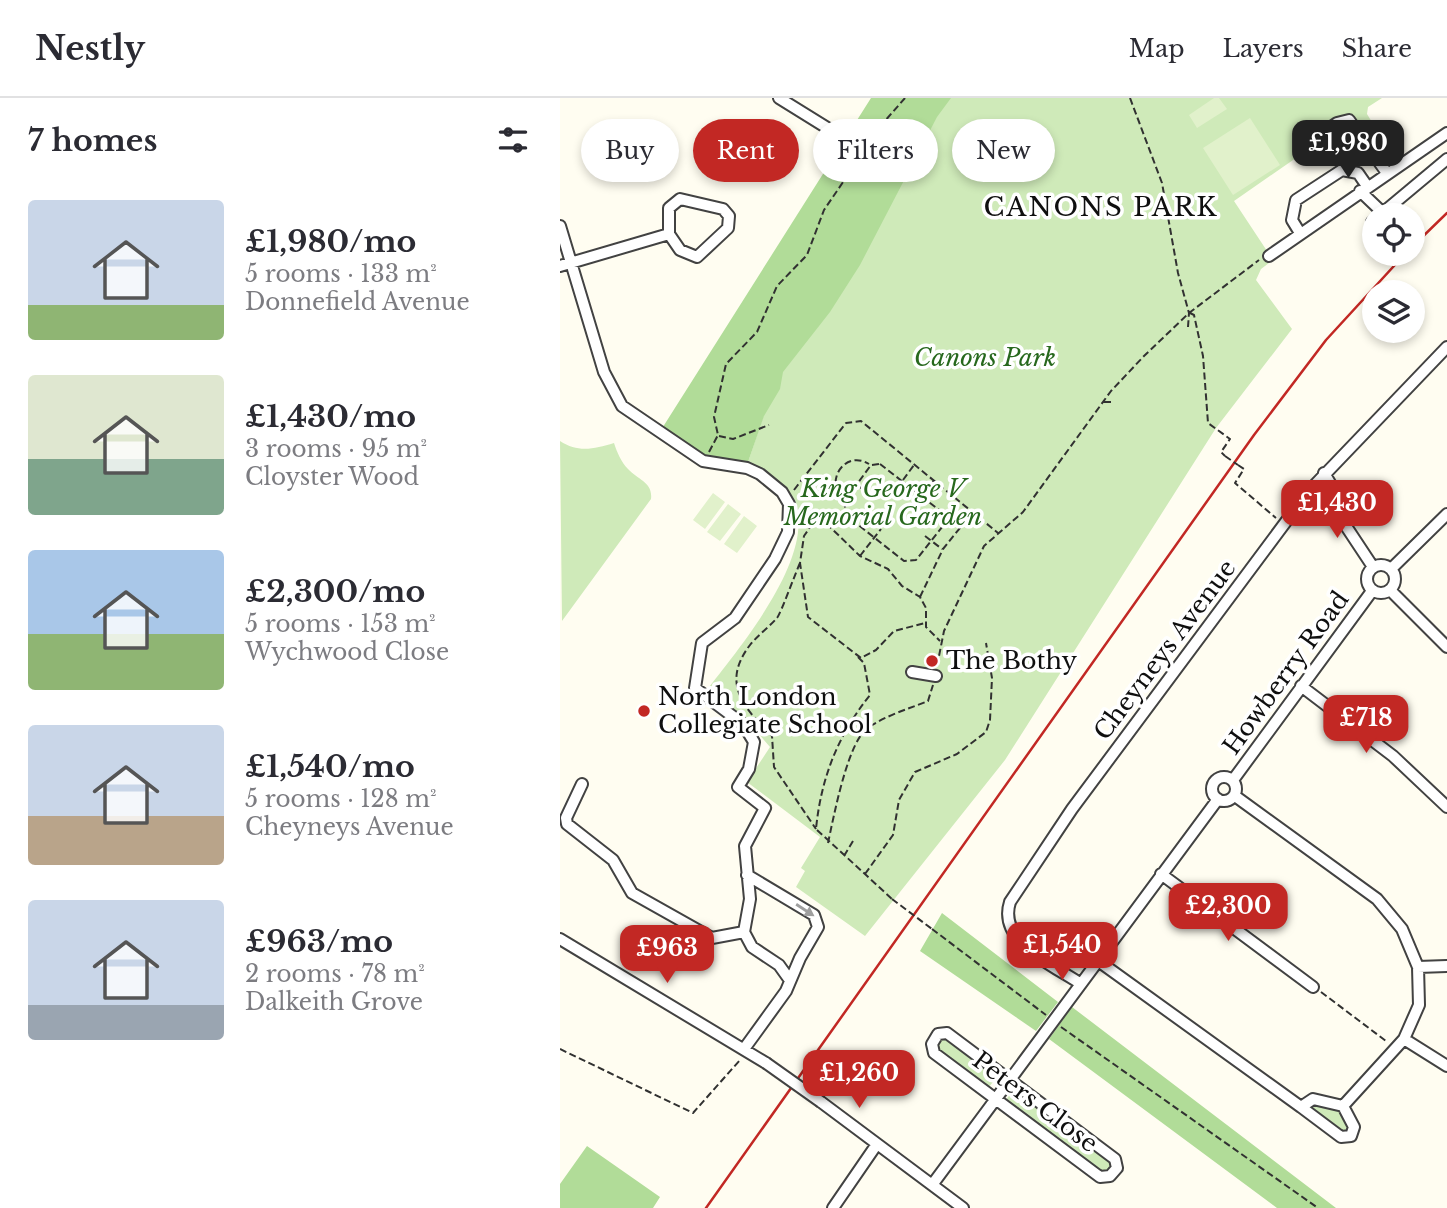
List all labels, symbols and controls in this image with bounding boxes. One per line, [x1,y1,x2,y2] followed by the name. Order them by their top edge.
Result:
[35,28,145,69] text: Nestly
[1129,34,1185,63] text: Map
[1223,34,1304,63] text: Layers
[1342,34,1412,63] text: Share
[581,119,679,182] chip: Buy
[693,119,799,182] chip: Rent
[813,119,938,182] chip: Filters
[952,119,1055,182] chip: New
[1291,120,1405,180] pin: £1,980
[494,121,532,159] icon: filters
[28,122,157,159] text: 7 homes
[1308,129,1388,157] text: £1,980
[984,191,1219,223] district label: CANONS PARK
[1362,203,1425,343] map controls
[1362,203,1425,266] button: locate
[245,223,416,260] text: £1,980/mo
[84,228,168,312] icon: home
[245,260,437,288] text: 5 rooms · 133 m²
[1362,280,1425,343] button: layers
[245,288,470,316] text: Donnefield Avenue
[914,343,1056,372] park label: Canons Park
[245,398,416,435] text: £1,430/mo
[84,403,168,487] icon: home
[245,435,427,463] text: 3 rooms · 95 m²
[245,463,419,491] text: Cloyster Wood
[783,474,982,531] park label: King George V Memorial Garden
[1280,480,1394,540] pin: £1,430
[1297,489,1377,517] text: £1,430
[1088,554,1242,745] street label: Cheyneys Avenue
[245,573,425,610] text: £2,300/mo
[84,578,168,662] icon: home
[1217,585,1355,760] street label: Howberry Road
[245,610,436,638] text: 5 rooms · 153 m²
[245,638,449,666] text: Wychwood Close
[946,646,1078,675] place label: The Bothy
[924,653,940,669] marker: The Bothy
[658,682,872,739] place label: North London Collegiate School
[1325,696,1407,755] pin: £718
[636,703,652,719] marker: North London Collegiate School
[1339,704,1393,732] text: £718
[245,748,415,785] text: £1,540/mo
[84,753,168,837] icon: home
[245,785,437,813] text: 5 rooms · 128 m²
[245,813,454,841] text: Cheyneys Avenue
[1171,884,1285,943] pin: £2,300
[1185,892,1271,920] text: £2,300
[796,903,814,917] one-way arrow
[1005,922,1119,982] pin: £1,540
[245,923,393,960] text: £963/mo
[626,926,708,985] pin: £963
[84,928,168,1012] icon: home
[1023,931,1101,959] text: £1,540
[636,934,698,962] text: £963
[245,960,425,988] text: 2 rooms · 78 m²
[245,988,423,1016] text: Dalkeith Grove
[967,1045,1104,1158] street label: Peters Close
[802,1051,916,1110] pin: £1,260
[819,1059,899,1087] text: £1,260

